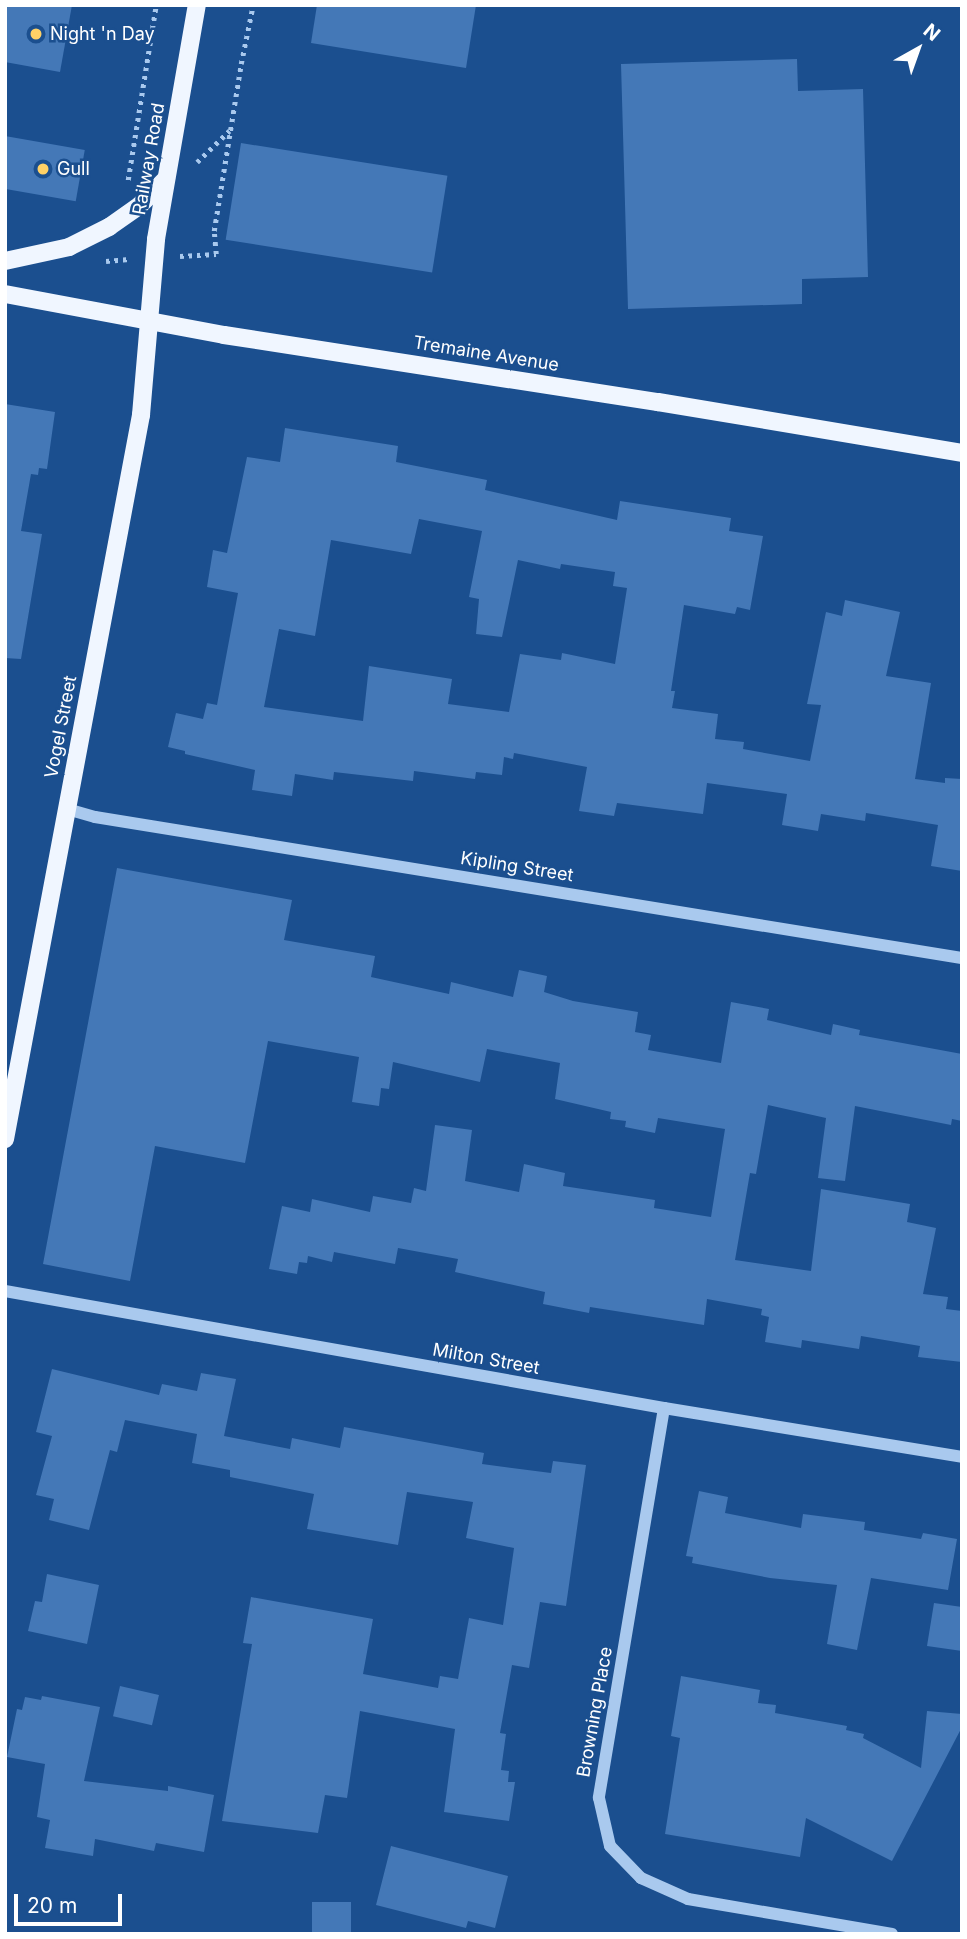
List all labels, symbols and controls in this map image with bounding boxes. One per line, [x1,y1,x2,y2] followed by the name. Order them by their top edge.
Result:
[883,14,953,84] north arrow
[919,19,945,46] text: N
[50,23,155,45] place label: Night 'n Day
[28,26,44,42] marker: Night 'n Day
[129,101,169,217] street label: Railway Road
[57,158,90,180] place label: Gull
[35,161,51,177] marker: Gull
[412,332,560,376] street label: Tremaine Avenue
[40,674,82,780] street label: Vogel Street
[459,847,575,887] street label: Kipling Street
[431,1339,541,1379] street label: Milton Street
[573,1645,617,1779] street label: Browning Place
[18,1880,126,1924] scale bar
[27,1893,77,1918] text: 20 m

